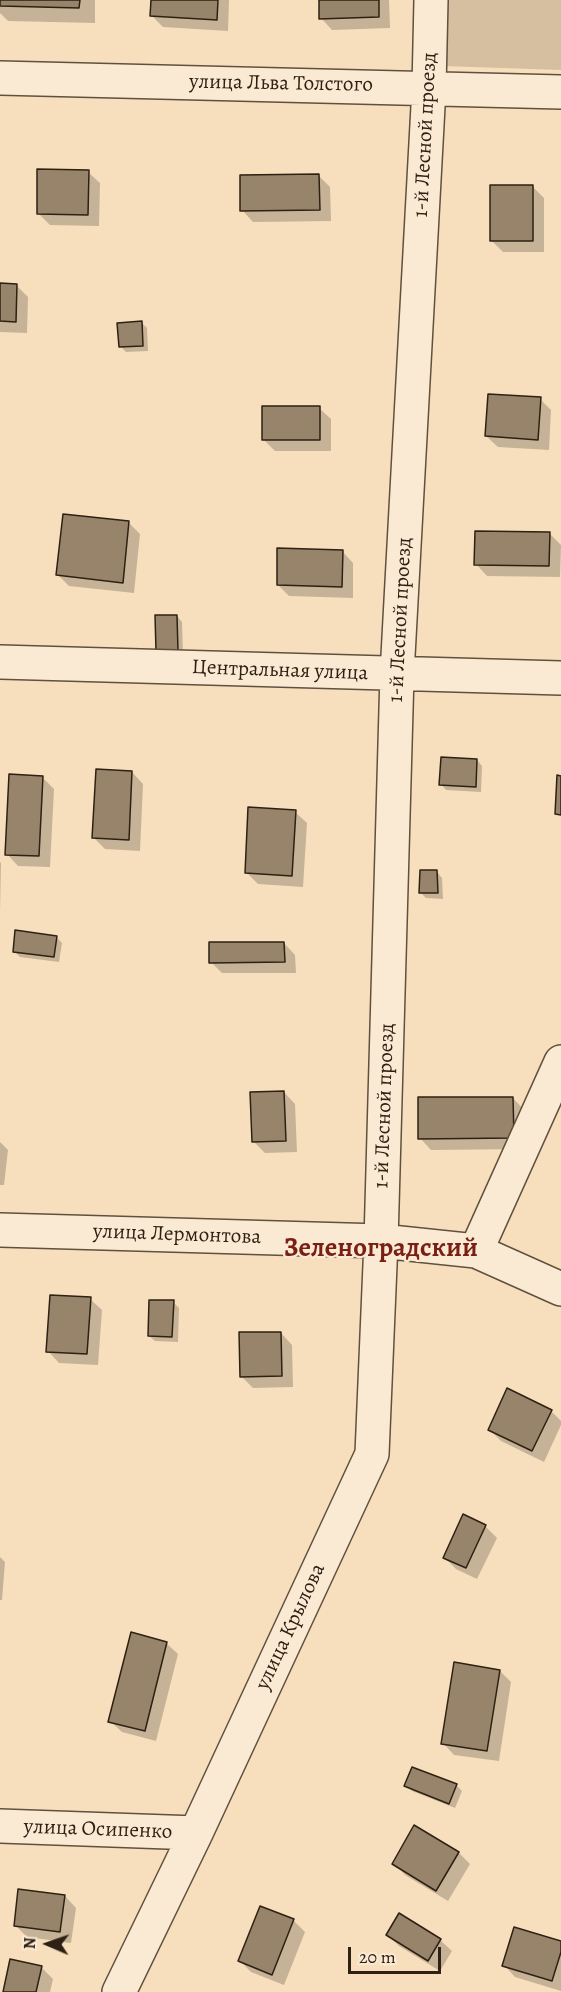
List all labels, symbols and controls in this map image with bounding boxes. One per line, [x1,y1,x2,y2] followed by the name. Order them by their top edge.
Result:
[409,52,443,218] street label: 1-й Лесной проезд
[189,70,373,98] street label: улица Льва Толстого
[384,537,418,703] street label: 1-й Лесной проезд
[192,655,368,687] street label: Центральная улица
[370,1023,400,1189] street label: 1-й Лесной проезд
[93,1219,261,1251] street label: улица Лермонтова
[284,1233,478,1265] district label: Зеленоградский
[251,1560,331,1694] street label: улица Крылова
[23,1815,173,1845] street label: улица Осипенко
[18,1914,78,1974] north arrow
[351,1935,444,1973] scale bar
[19,1937,41,1950] text: N
[359,1945,396,1969] text: 20 m

